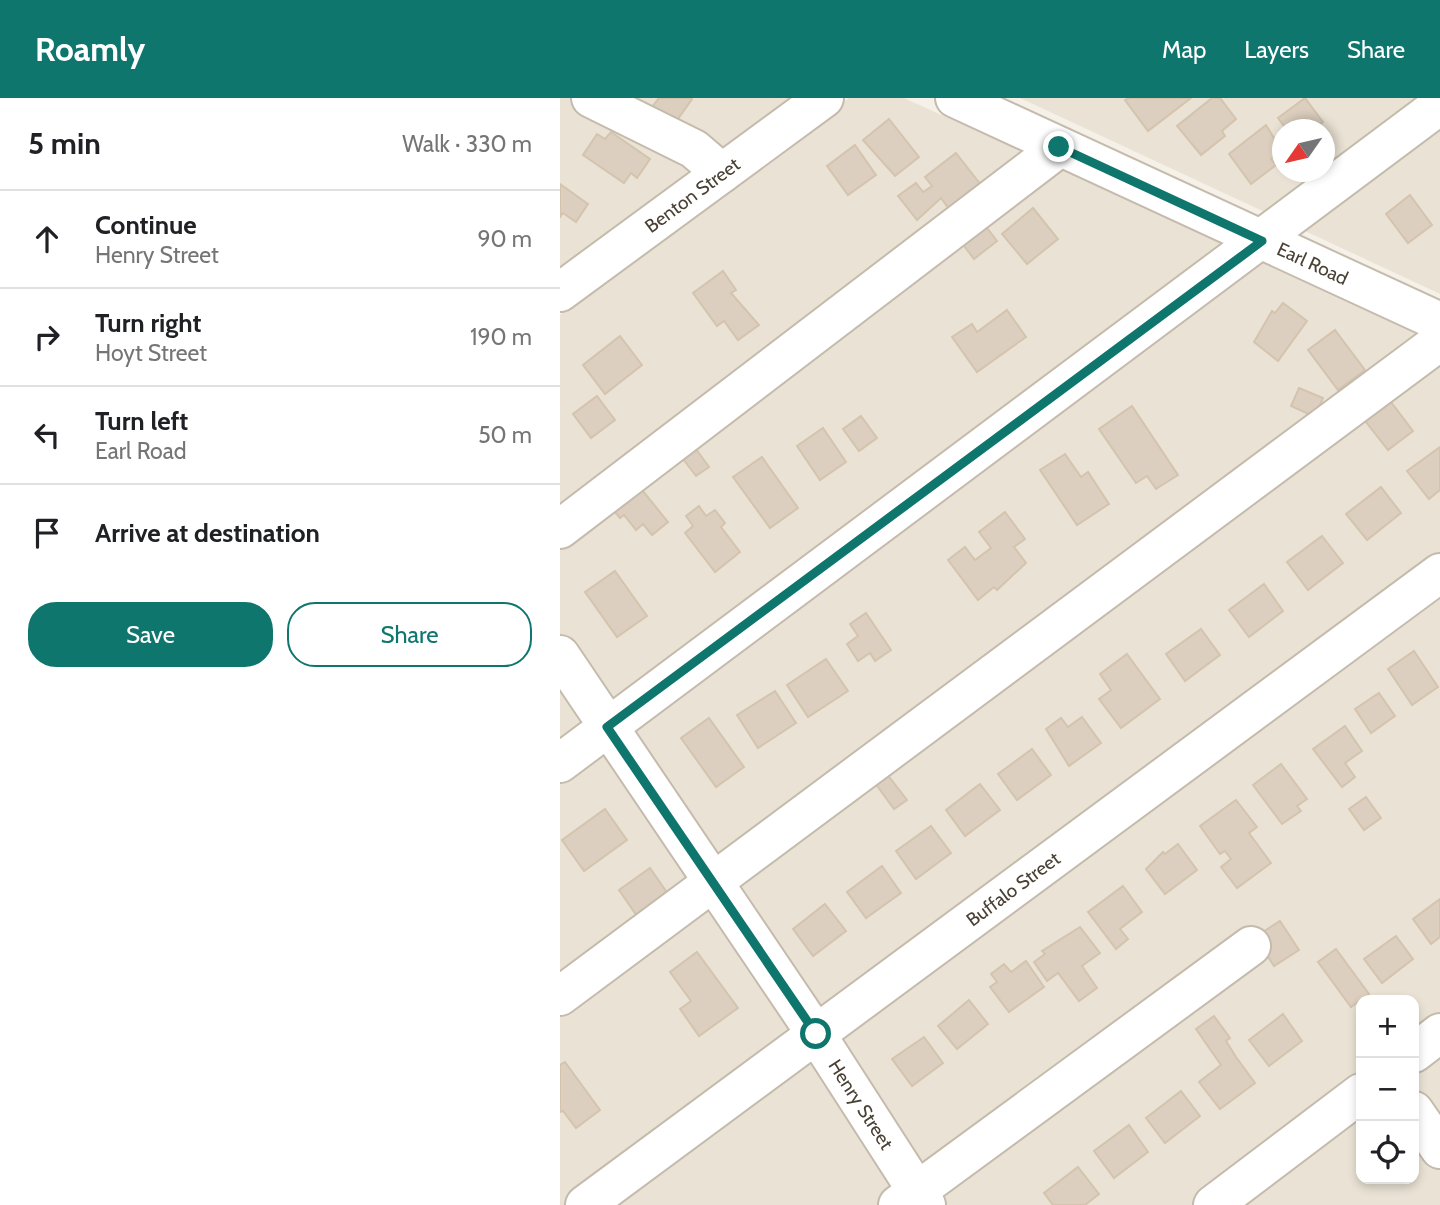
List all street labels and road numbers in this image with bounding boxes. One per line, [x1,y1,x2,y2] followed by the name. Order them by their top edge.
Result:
[640,152,745,237] street label: Benton Street
[1274,237,1352,290] street label: Earl Road
[961,846,1065,931] street label: Buffalo Street
[824,1055,899,1154] street label: Henry Street

